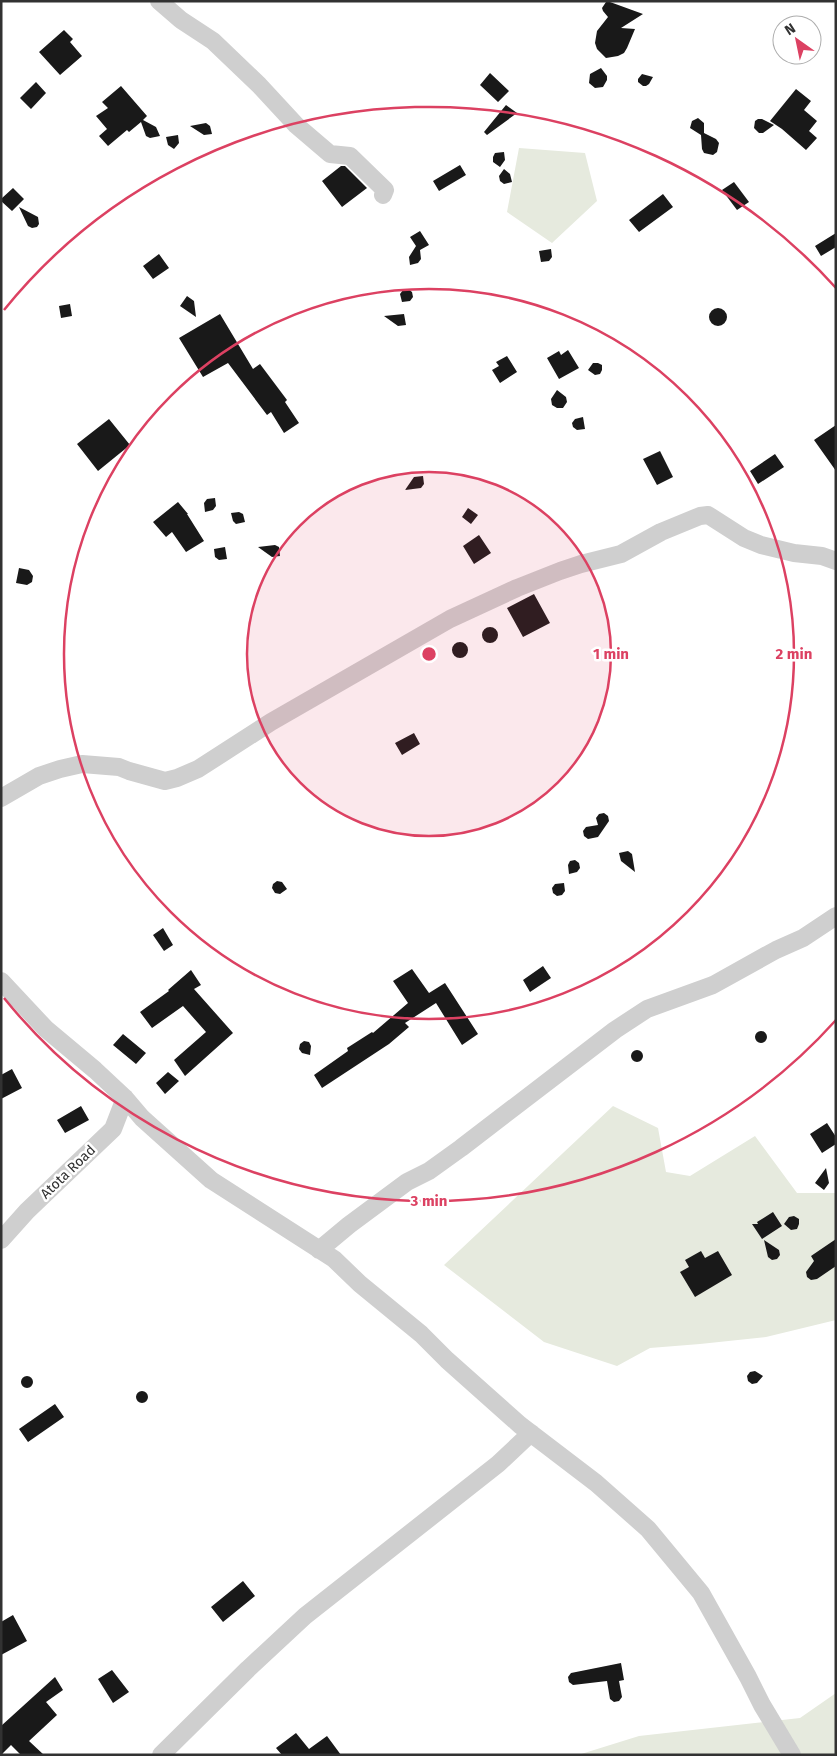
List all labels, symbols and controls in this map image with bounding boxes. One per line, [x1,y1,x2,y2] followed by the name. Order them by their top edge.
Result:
[772,15,822,65] north arrow
[782,20,799,39] text: N
[420,645,438,663] centre of rings
[593,645,629,663] text: 1 min
[776,645,812,663] text: 2 min
[37,1142,99,1202] street label: Atota Road
[410,1192,447,1210] text: 3 min

